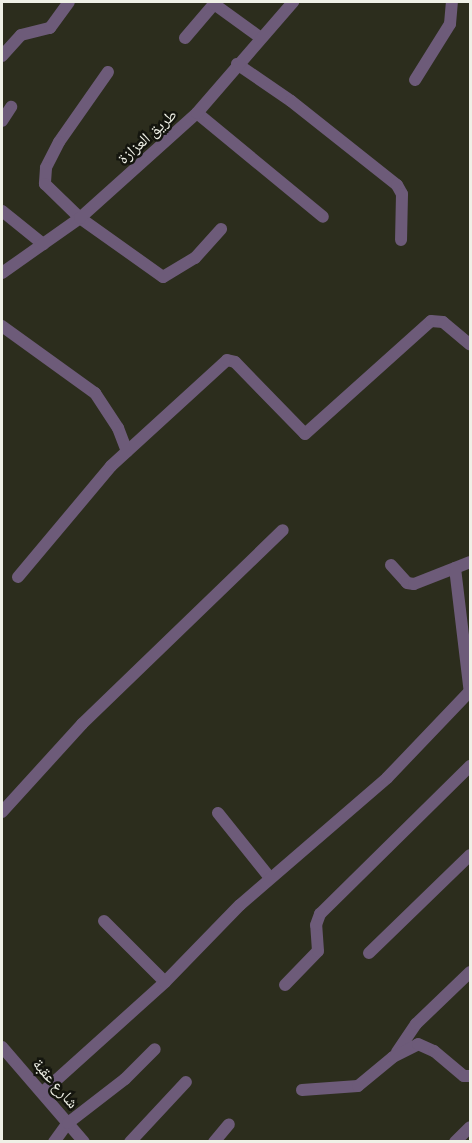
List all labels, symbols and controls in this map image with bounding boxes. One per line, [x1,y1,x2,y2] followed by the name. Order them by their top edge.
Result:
[114,105,180,167] street label: طريق العزازة
[29,1054,83,1112] street label: شارع عقبة

